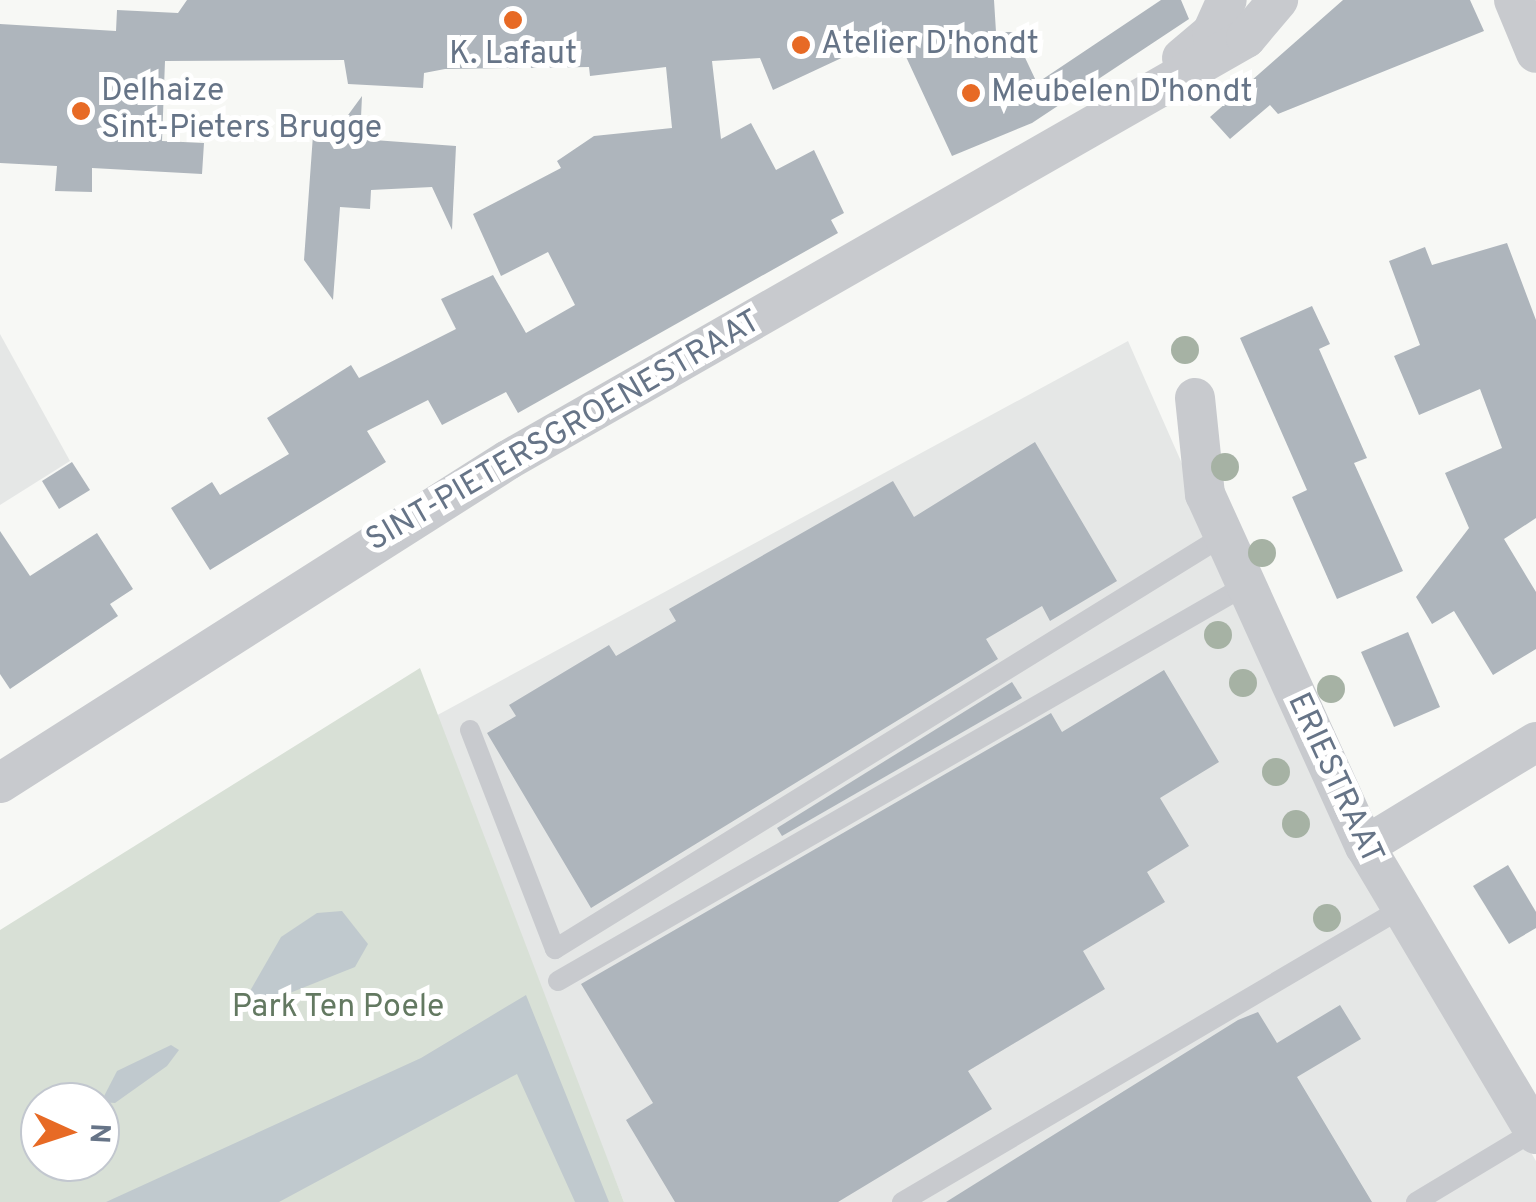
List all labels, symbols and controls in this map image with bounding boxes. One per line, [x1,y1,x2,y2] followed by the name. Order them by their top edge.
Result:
[502,9,524,31] marker: K. Lafaut
[821,26,1039,64] place label: Atelier D'hondt
[790,34,812,56] marker: Atelier D'hondt
[449,36,577,74] place label: K. Lafaut
[101,74,382,149] place label: Delhaize Sint-Pieters Brugge
[991,74,1253,112] place label: Meubelen D'hondt
[960,82,982,104] marker: Meubelen D'hondt
[70,100,92,122] marker: Delhaize Sint-Pieters Brugge
[360,303,768,561] street label: SINT-PIETERSGROENESTRAAT
[1278,687,1390,871] street label: ERIESTRAAT
[231,989,445,1027] park label: Park Ten Poele
[20,1082,120,1182] north arrow
[79,1122,116,1144] text: N

